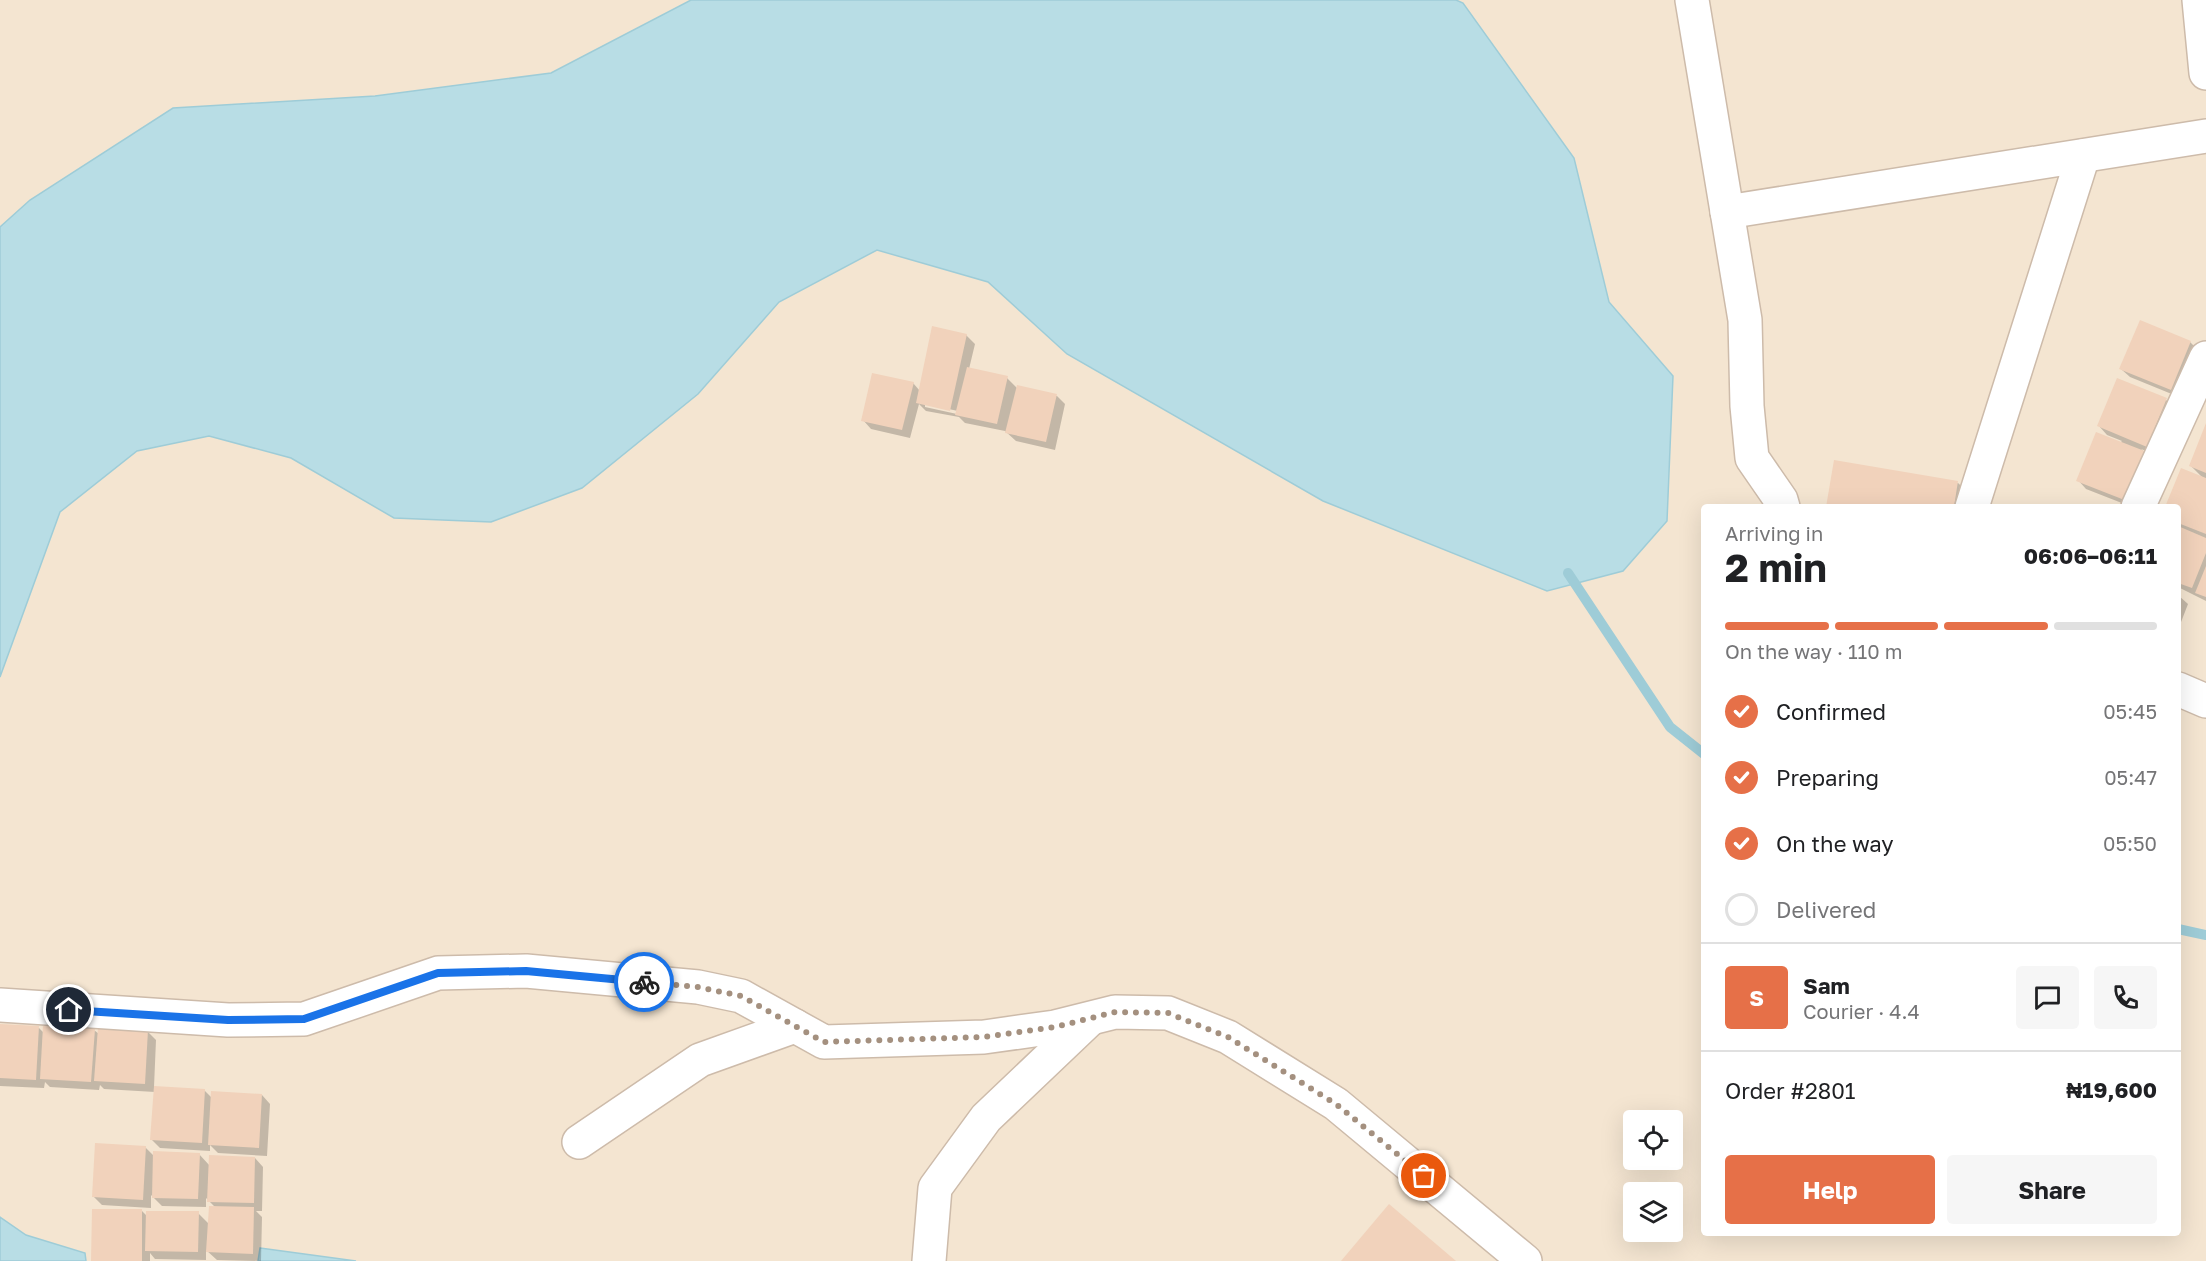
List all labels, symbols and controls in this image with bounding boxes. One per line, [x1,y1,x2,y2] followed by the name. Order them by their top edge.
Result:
[1725,521,1823,545] text: Arriving in
[2024,542,2157,569] text: 06:06–06:11
[1725,544,1827,591] text: 2 min
[1725,639,1902,663] text: On the way · 110 m
[1725,695,1758,728] icon: check
[1776,698,1886,725] text: Confirmed
[2103,699,2157,723] text: 05:45
[1725,761,1758,794] icon: check
[1776,764,1879,791] text: Preparing
[2104,765,2157,789] text: 05:47
[1725,827,1758,860] icon: check
[1776,830,1894,857] text: On the way
[2103,831,2157,855] text: 05:50
[1776,896,1876,923] text: Delivered
[614,952,674,1012] courier
[628,966,661,999] icon: bike
[2016,966,2079,1029] button: chat
[2094,966,2157,1029] button: phone
[1803,972,1850,999] text: Sam
[43,984,94,1035] pin
[1749,984,1764,1011] text: S
[52,993,85,1026] icon: home
[1803,999,1920,1023] text: Courier · 4.4
[2066,1076,2157,1103] text: ₦19,600
[1725,1077,1855,1104] text: Order #2801
[1623,1110,1683,1242] map controls
[1623,1110,1683,1170] button: locate
[1398,1150,1449,1201] pin
[1725,1155,1935,1224] button: Help
[1947,1155,2157,1224] button: Share
[1407,1159,1440,1192] icon: bag
[1623,1182,1683,1242] button: layers

